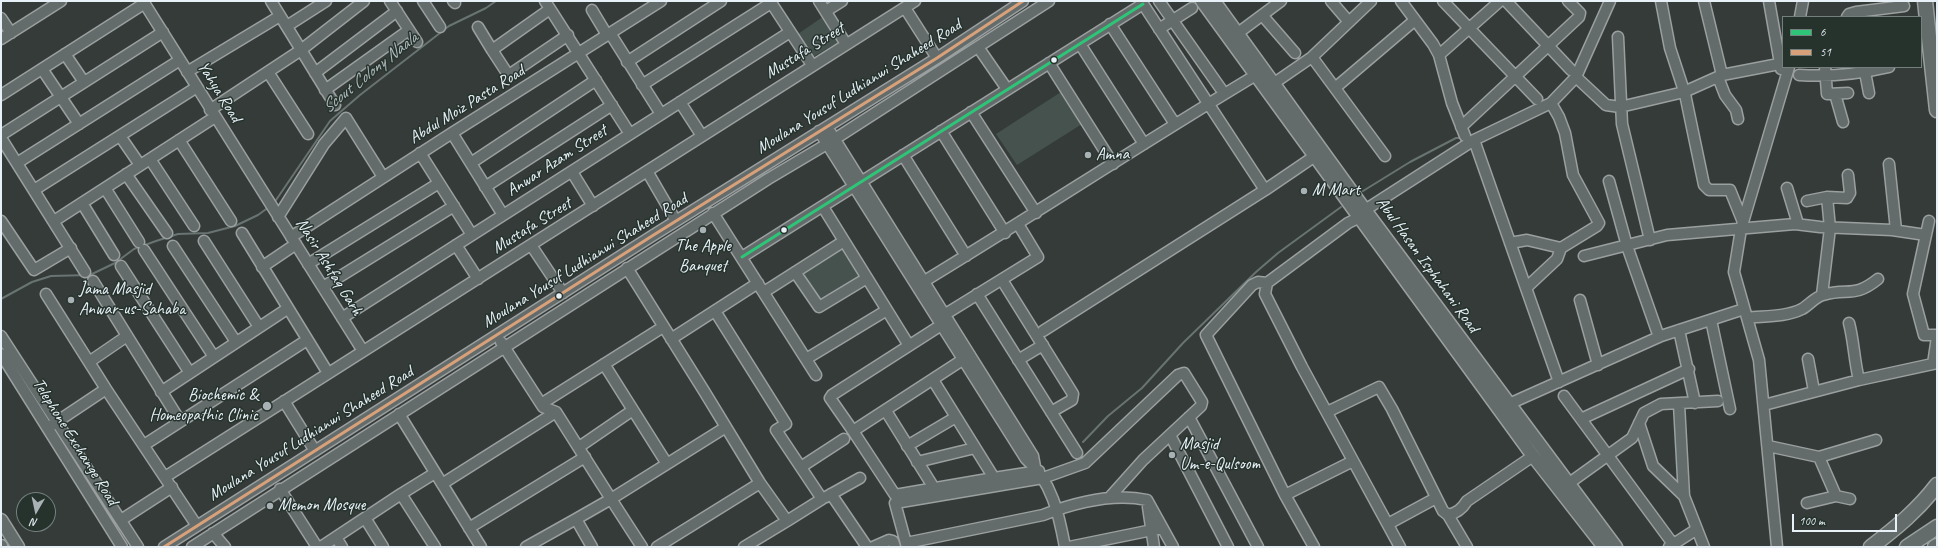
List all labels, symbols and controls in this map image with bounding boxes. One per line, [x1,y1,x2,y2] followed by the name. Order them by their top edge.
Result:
[753,15,965,159] street label: Moulana Yousuf Ludhianwi Shaheed Road
[1782,16,1922,68] legend
[762,19,848,83] street label: Mustafa Street
[1820,24,1825,40] text: 6
[318,28,422,118] water label: Scout Colony Naala
[1820,44,1831,60] text: 51
[1049,55,1059,65] unlabelled marker
[192,58,246,126] street label: Yahya Road
[406,61,528,149] street label: Abdul Moiz Pasta Road
[503,121,611,201] street label: Аnwar Azam Street
[1096,145,1129,165] place label: Amna
[1083,150,1093,160] marker: Amna
[1312,181,1360,201] place label: M Mart
[1299,186,1309,196] marker: M Mart
[479,189,691,333] street label: Moulana Yousuf Ludhianwi Shaheed Road
[1371,193,1483,337] street label: Abul Hasan Isphahani Road
[489,194,575,258] street label: Mustafa Street
[291,214,367,320] street label: Nasir Ashfaq Garh
[698,225,708,235] marker: The Apple Banquet
[779,225,789,235] unlabelled marker
[675,237,731,277] place label: The Apple Banquet
[79,280,185,320] place label: Jama Masjid Anwar-us-Sahaba
[554,291,564,301] unlabelled marker
[66,295,76,305] marker: Jama Masjid Anwar-us-Sahaba
[205,362,417,506] street label: Moulana Yousuf Ludhianwi Shaheed Road
[28,375,122,509] street label: Telephone Exchange Road
[149,386,258,426] place label: Biochemic & Homeopathic Clinic
[261,400,273,412] marker: Biochemic & Homeopathic Clinic
[1180,435,1260,475] place label: Masjid Um-e-Qulsoom
[1167,450,1177,460] marker: Masjid Um-e-Qulsoom
[16,492,56,532] north arrow
[278,496,365,516] place label: Memon Mosque
[265,501,275,511] marker: Memon Mosque
[1794,506,1899,532] scale bar
[1799,513,1825,529] text: 100 m
[30,515,39,530] text: N

